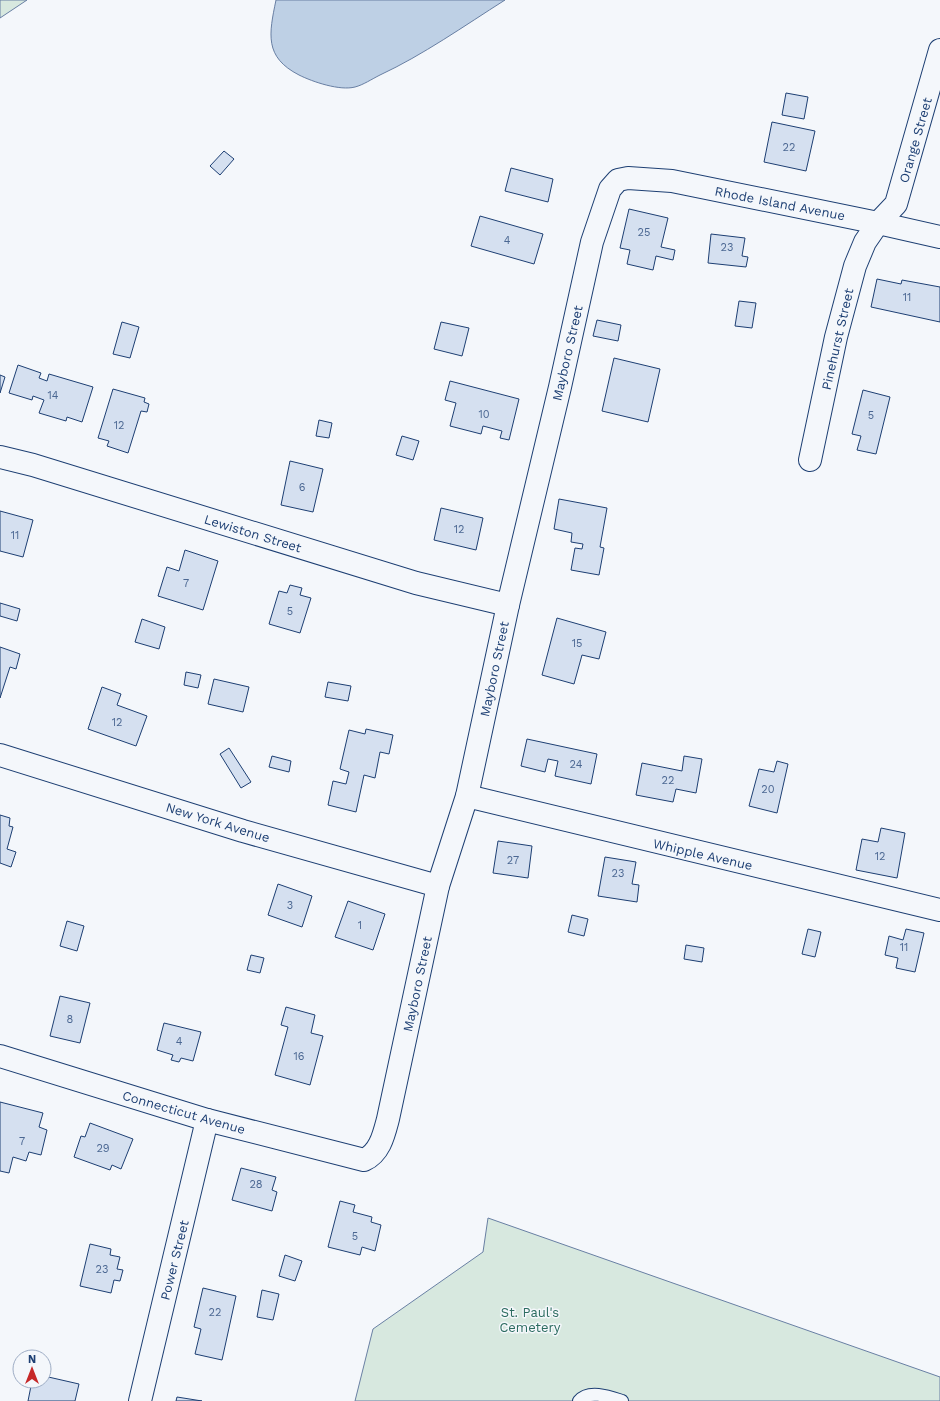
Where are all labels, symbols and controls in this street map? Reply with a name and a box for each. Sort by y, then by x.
street label: Orange Street [896,95,935,185]
house number: 22 [783,141,795,154]
street label: Rhode Island Avenue [713,183,846,223]
house number: 25 [638,226,650,239]
house number: 4 [504,234,511,247]
house number: 23 [721,241,733,254]
street label: Pinehurst Street [818,286,857,391]
house number: 11 [903,291,911,304]
street label: Mayboro Street [549,304,586,402]
house number: 14 [47,389,59,402]
house number: 10 [478,408,490,421]
house number: 5 [868,409,874,422]
house number: 12 [114,419,124,432]
house number: 6 [299,481,306,494]
street label: Lewiston Street [202,512,304,556]
house number: 12 [454,523,464,536]
house number: 11 [11,529,19,542]
house number: 7 [183,577,189,590]
house number: 5 [287,605,293,618]
street label: Mayboro Street [477,620,512,718]
house number: 15 [572,637,582,650]
house number: 12 [112,716,122,729]
house number: 24 [570,758,583,771]
house number: 22 [662,774,674,787]
house number: 20 [761,783,775,796]
street label: New York Avenue [164,800,272,845]
street label: Whipple Avenue [652,836,754,873]
house number: 12 [875,850,885,863]
house number: 27 [507,854,519,867]
house number: 23 [612,867,624,880]
house number: 3 [287,899,293,912]
house number: 1 [358,919,362,932]
street label: Mayboro Street [400,935,435,1033]
house number: 11 [900,941,908,954]
house number: 8 [67,1013,74,1026]
house number: 4 [176,1035,183,1048]
house number: 16 [294,1050,305,1063]
street label: Connecticut Avenue [121,1088,247,1137]
house number: 7 [19,1135,25,1148]
house number: 29 [96,1142,110,1155]
house number: 28 [249,1178,263,1191]
street label: Power Street [157,1218,192,1302]
house number: 5 [352,1230,358,1243]
house number: 23 [96,1263,108,1276]
park label: St. Paul's Cemetery [499,1305,561,1335]
house number: 22 [209,1306,221,1319]
north arrow [12,1349,52,1389]
text: N [28,1353,36,1366]

